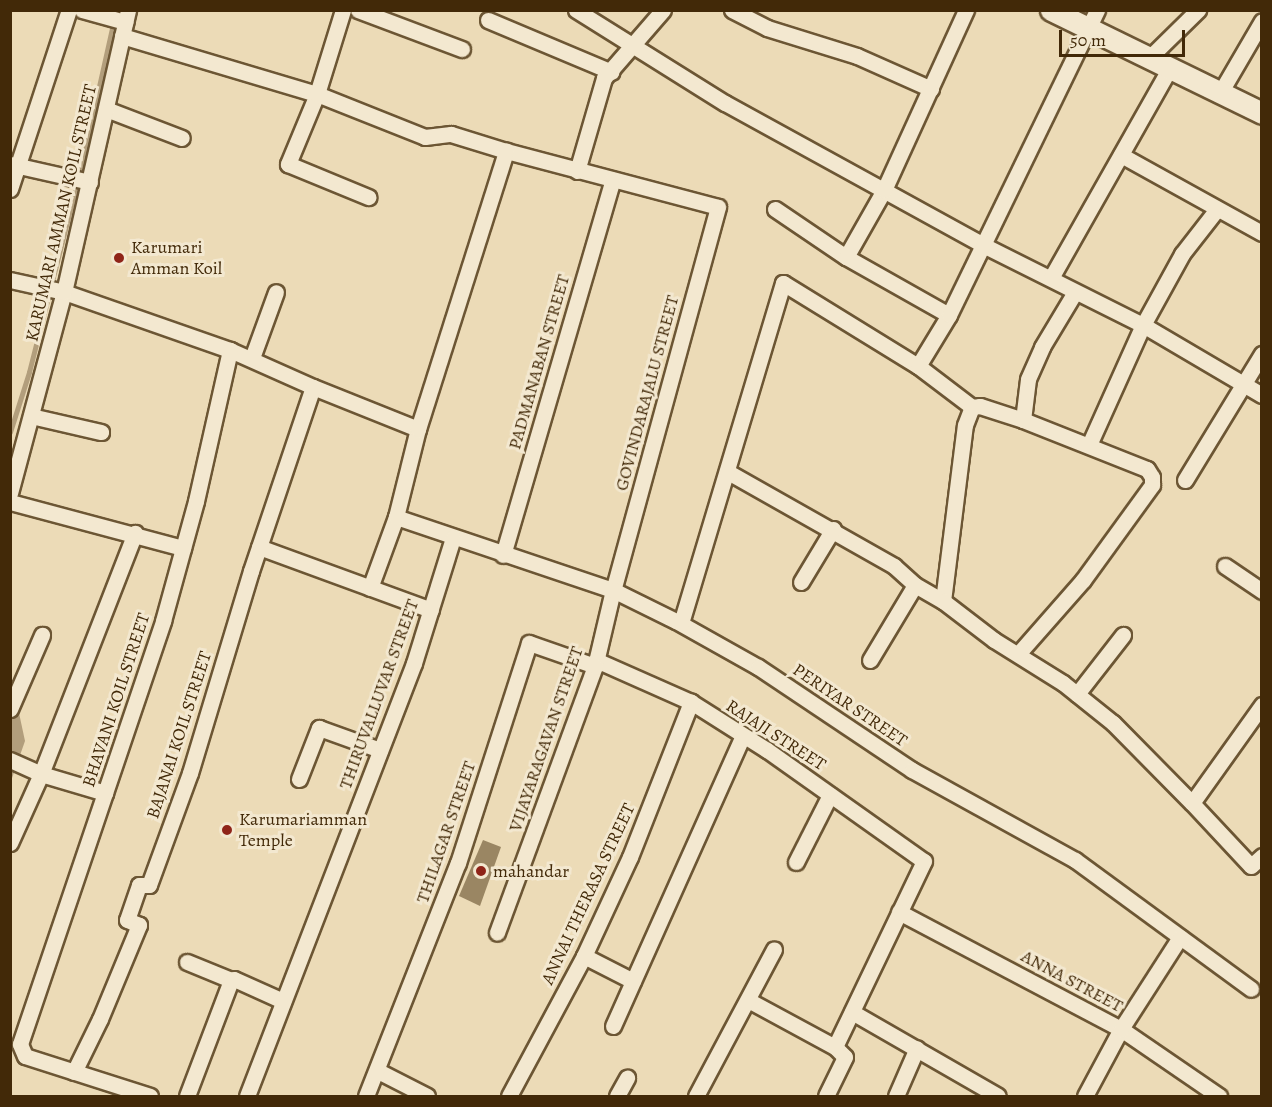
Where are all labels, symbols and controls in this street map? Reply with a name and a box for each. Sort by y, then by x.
scale bar [1062,18,1188,56]
text: 50 m [1070,28,1106,52]
street label: KARUMARI AMMAN KOIL STREET [21,82,101,344]
place label: Karumari Amman Koil [131,237,222,280]
marker: Karumari Amman Koil [112,251,126,265]
street label: PADMANABAN STREET [504,272,574,452]
street label: GOVINDARAJALU STREET [611,293,683,493]
street label: THIRUVALLUVAR STREET [335,596,423,792]
street label: BHAVANI KOIL STREET [78,610,154,790]
street label: VIJAYARAGAVAN STREET [504,644,588,834]
street label: BAJANAI KOIL STREET [142,649,216,821]
street label: PERIYAR STREET [789,659,911,751]
street label: RAJAJI STREET [722,695,830,775]
street label: THILAGAR STREET [412,758,480,906]
street label: ANNAI THERASA STREET [536,800,640,988]
place label: Karumariamman Temple [239,809,367,852]
marker: Karumariamman Temple [220,823,234,837]
place label: mahandar [493,860,569,882]
marker: mahandar [474,864,488,878]
street label: ANNA STREET [1018,945,1126,1017]

